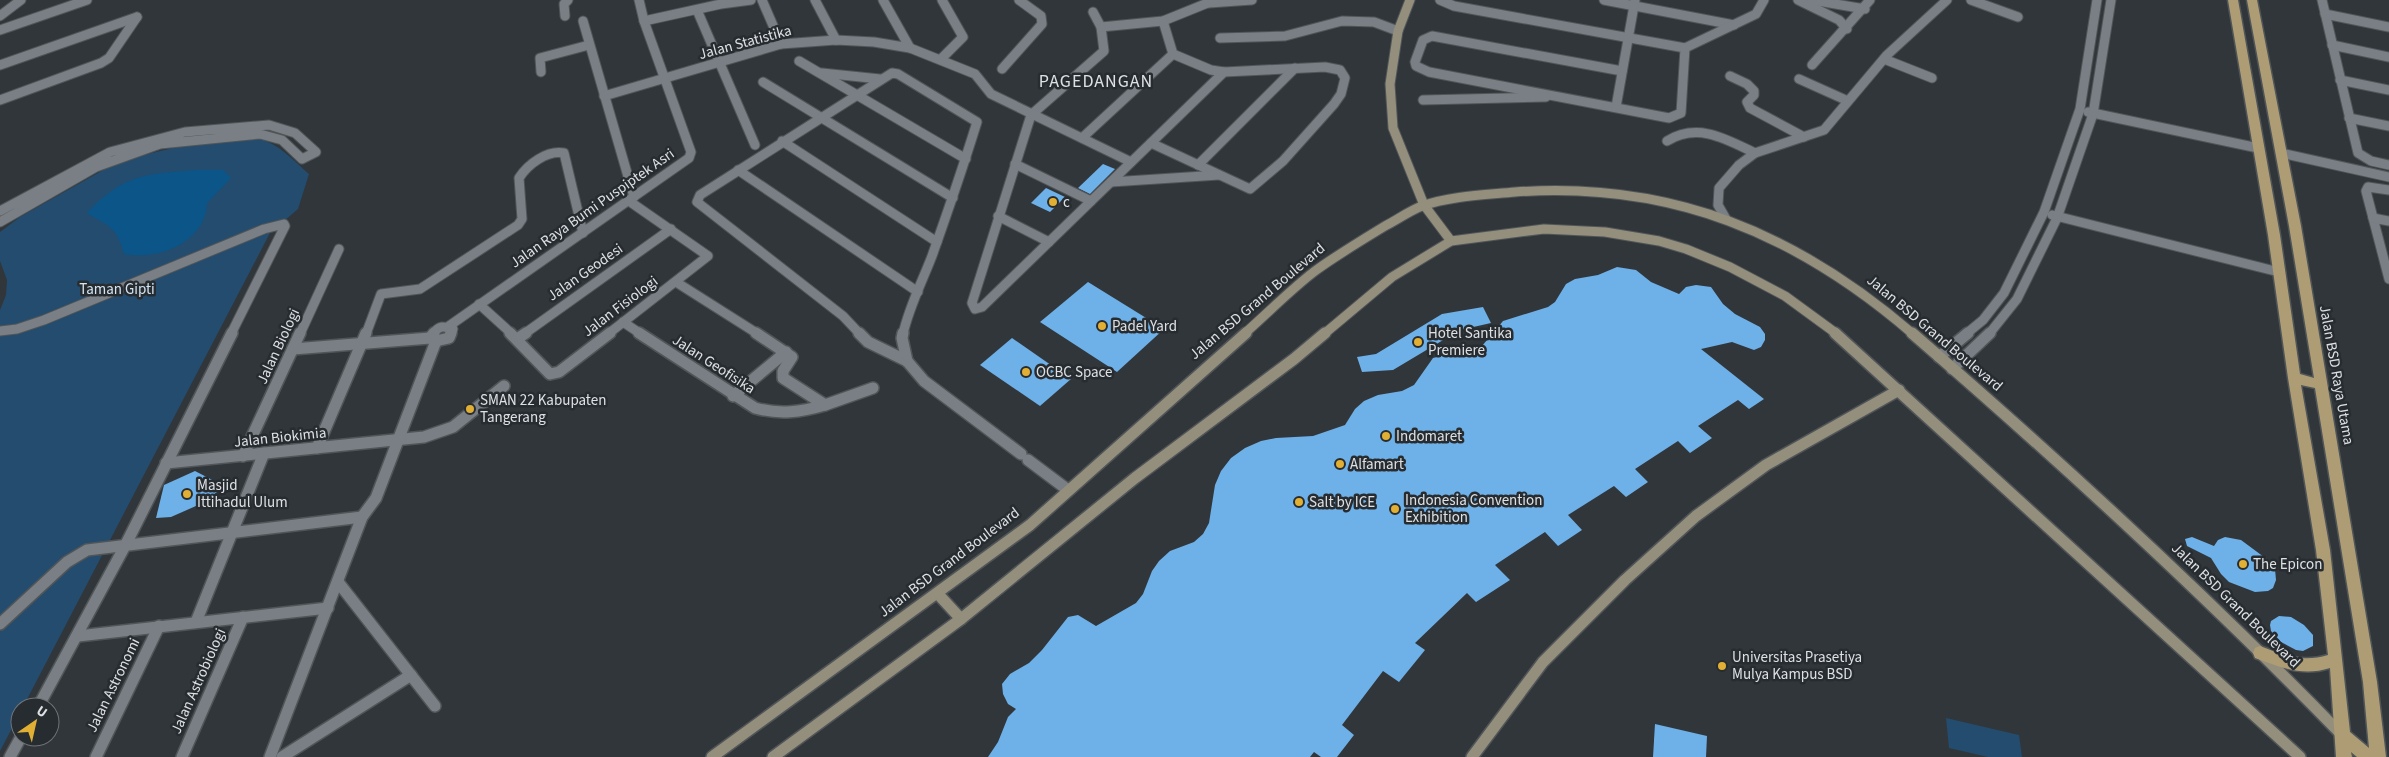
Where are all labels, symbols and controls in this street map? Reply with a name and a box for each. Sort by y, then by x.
street label: Jalan Statistika [696,20,794,65]
district label: PAGEDANGAN [1039,69,1153,94]
street label: Jalan Raya Bumi Puspiptek Asri [506,144,679,273]
place label: c [1063,192,1070,213]
marker: c [1047,196,1059,208]
street label: Jalan BSD Grand Boulevard [1185,238,1330,365]
street label: Jalan Geodesi [543,239,627,306]
street label: Jalan BSD Grand Boulevard [1862,270,2007,397]
street label: Jalan Fisiologi [578,271,662,342]
park label: Taman Gipti [79,279,155,300]
street label: Jalan BSD Raya Utama [2314,304,2359,447]
street label: Jalan Biologi [252,305,305,387]
place label: Padel Yard [1112,316,1177,337]
marker: Padel Yard [1096,320,1108,332]
place label: Hotel Santika Premiere [1428,323,1512,361]
street label: Jalan Geofisika [668,330,759,399]
marker: Hotel Santika Premiere [1412,336,1424,348]
place label: OCBC Space [1036,362,1113,383]
marker: OCBC Space [1020,366,1032,378]
place label: SMAN 22 Kabupaten Tangerang [480,390,606,428]
marker: SMAN 22 Kabupaten Tangerang [464,403,476,415]
street label: Jalan Biokimia [233,422,327,453]
place label: Indomaret [1396,426,1462,447]
marker: Indomaret [1380,430,1392,442]
place label: Alfamart [1350,454,1404,475]
marker: Alfamart [1334,458,1346,470]
place label: Masjid Ittihadul Ulum [197,475,288,513]
marker: Masjid Ittihadul Ulum [181,488,193,500]
place label: Indonesia Convention Exhibition [1405,490,1542,528]
place label: Salt by ICE [1309,492,1375,513]
marker: Salt by ICE [1293,496,1305,508]
street label: Jalan BSD Grand Boulevard [875,502,1024,622]
marker: Indonesia Convention Exhibition [1389,503,1401,515]
street label: Jalan BSD Grand Boulevard [2167,538,2305,672]
place label: The Epicon [2253,554,2322,575]
marker: The Epicon [2237,558,2249,570]
street label: Jalan Astrobiologi [166,625,231,737]
street label: Jalan Astronomi [82,635,145,736]
place label: Universitas Prasetiya Mulya Kampus BSD [1732,647,1862,685]
marker: Universitas Prasetiya Mulya Kampus BSD [1716,660,1728,672]
north arrow [10,697,60,747]
text: U [32,701,51,723]

